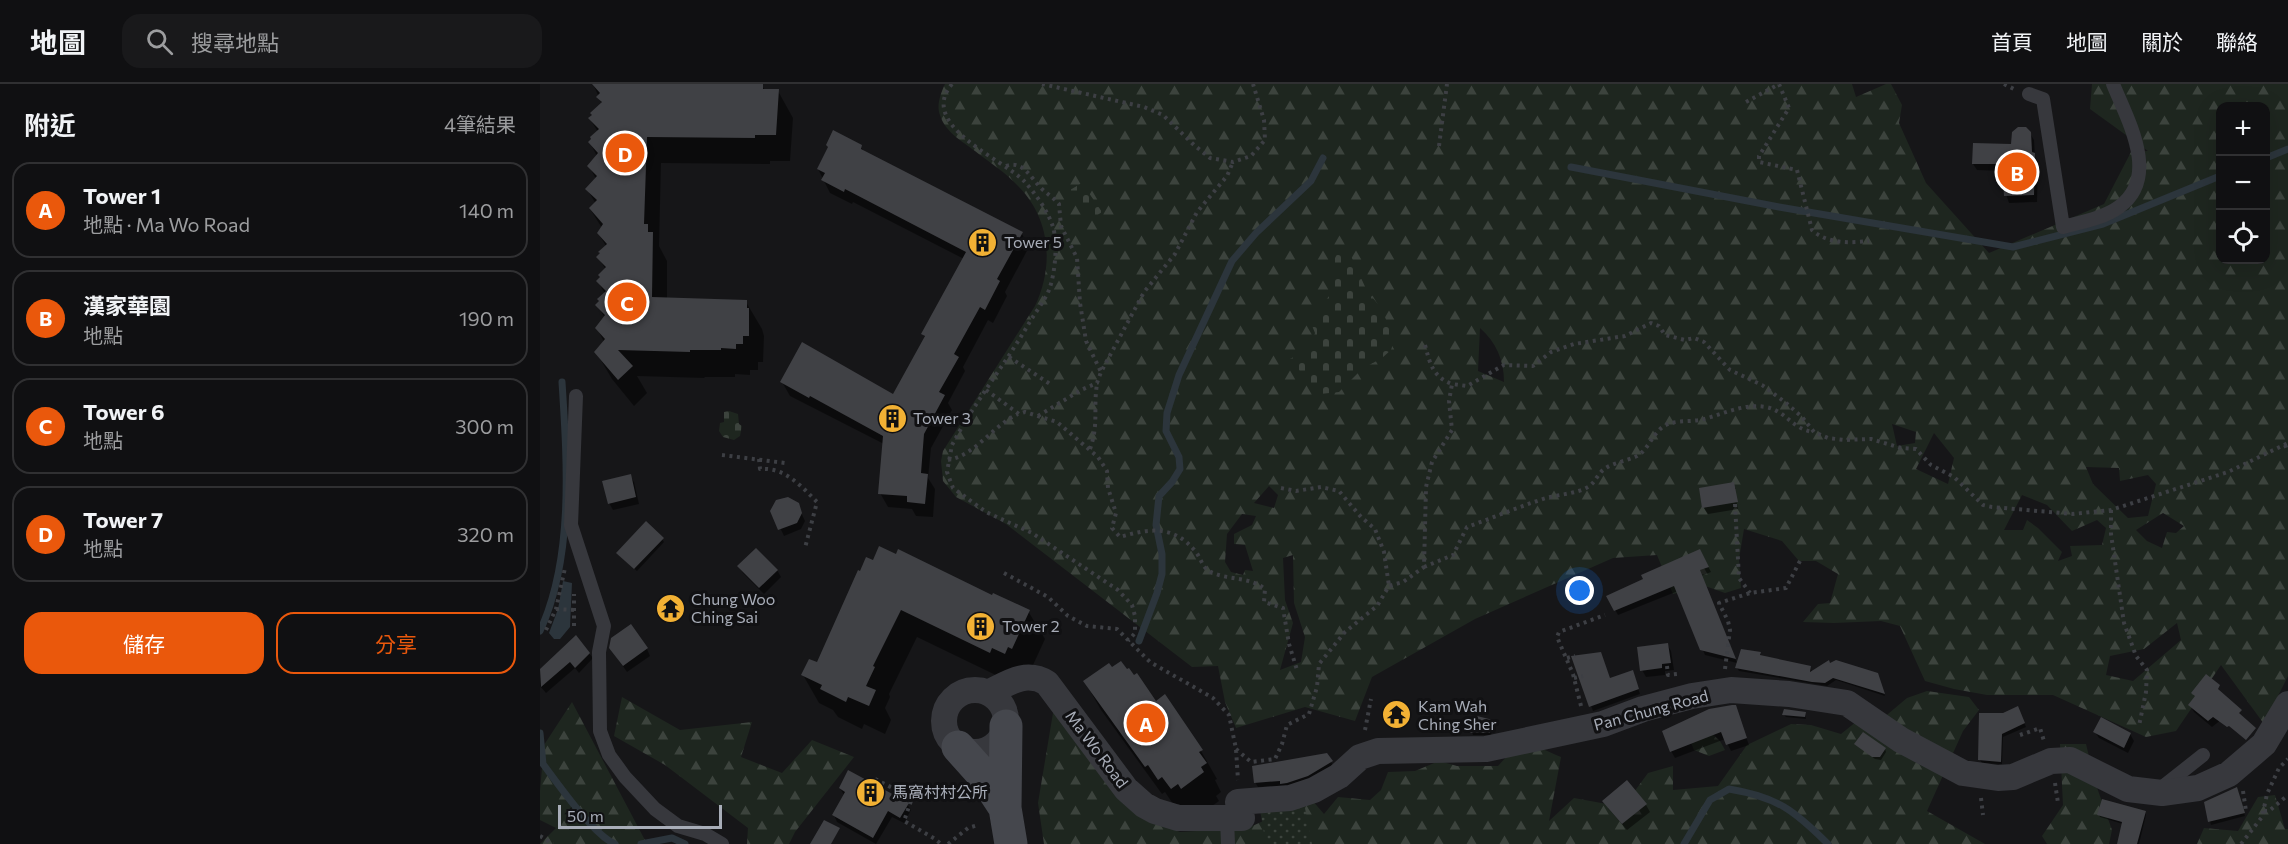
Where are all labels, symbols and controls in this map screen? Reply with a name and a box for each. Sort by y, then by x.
search box [122,14,542,68]
text: 地圖 [30,25,86,59]
icon: search [143,25,176,58]
text: 搜尋地點 [191,29,279,56]
text: 首頁 [1991,29,2033,54]
text: 地圖 [2066,29,2108,54]
text: 關於 [2141,29,2183,54]
text: 聯絡 [2216,29,2258,54]
map controls [2216,102,2270,264]
button: + [2216,102,2270,156]
text: 附近 [24,109,76,140]
text: 4筆結果 [444,112,516,136]
pin: D [606,130,644,176]
pin: B [1998,150,2036,194]
button: − [2216,156,2270,210]
text: Tower 1 [83,182,161,209]
text: A [38,198,53,222]
text: 140 m [459,198,514,222]
button: locate [2216,210,2270,264]
text: 地點 · Ma Wo Road [83,212,250,236]
building icon: Tower 5 [967,226,999,258]
place label: Tower 5 [1004,232,1062,251]
pin: C [608,280,646,324]
text: 漢家華園 [83,292,171,319]
text: B [39,306,52,330]
text: 190 m [459,306,514,330]
text: 地點 [83,323,123,347]
text: Tower 6 [83,398,165,425]
building icon: Tower 3 [876,402,908,434]
place label: Tower 3 [913,408,971,427]
text: C [39,414,52,438]
text: 300 m [455,414,514,438]
text: 地點 [83,428,123,452]
text: Tower 7 [83,506,163,533]
text: D [38,522,53,546]
text: 320 m [457,522,514,546]
text: 地點 [83,536,123,560]
your location [1565,576,1594,605]
place label: Chung Woo Ching Sai [691,589,775,626]
temple icon: Chung Woo Ching Sai [654,592,686,624]
building icon: Tower 2 [965,610,997,642]
button: 儲存 [24,612,264,674]
button: 分享 [276,612,516,674]
place label: Tower 2 [1002,616,1060,635]
street label: Pan Chung Road [1591,685,1710,734]
place label: Kam Wah Ching Sher [1418,696,1497,733]
temple icon: Kam Wah Ching Sher [1381,699,1413,731]
pin: A [1126,700,1166,746]
street label: Ma Wo Road [1062,706,1133,791]
building icon: 馬窩村村公所 [855,776,887,808]
place label: 馬窩村村公所 [892,782,988,801]
scale bar [558,802,722,830]
text: 50 m [567,806,604,825]

